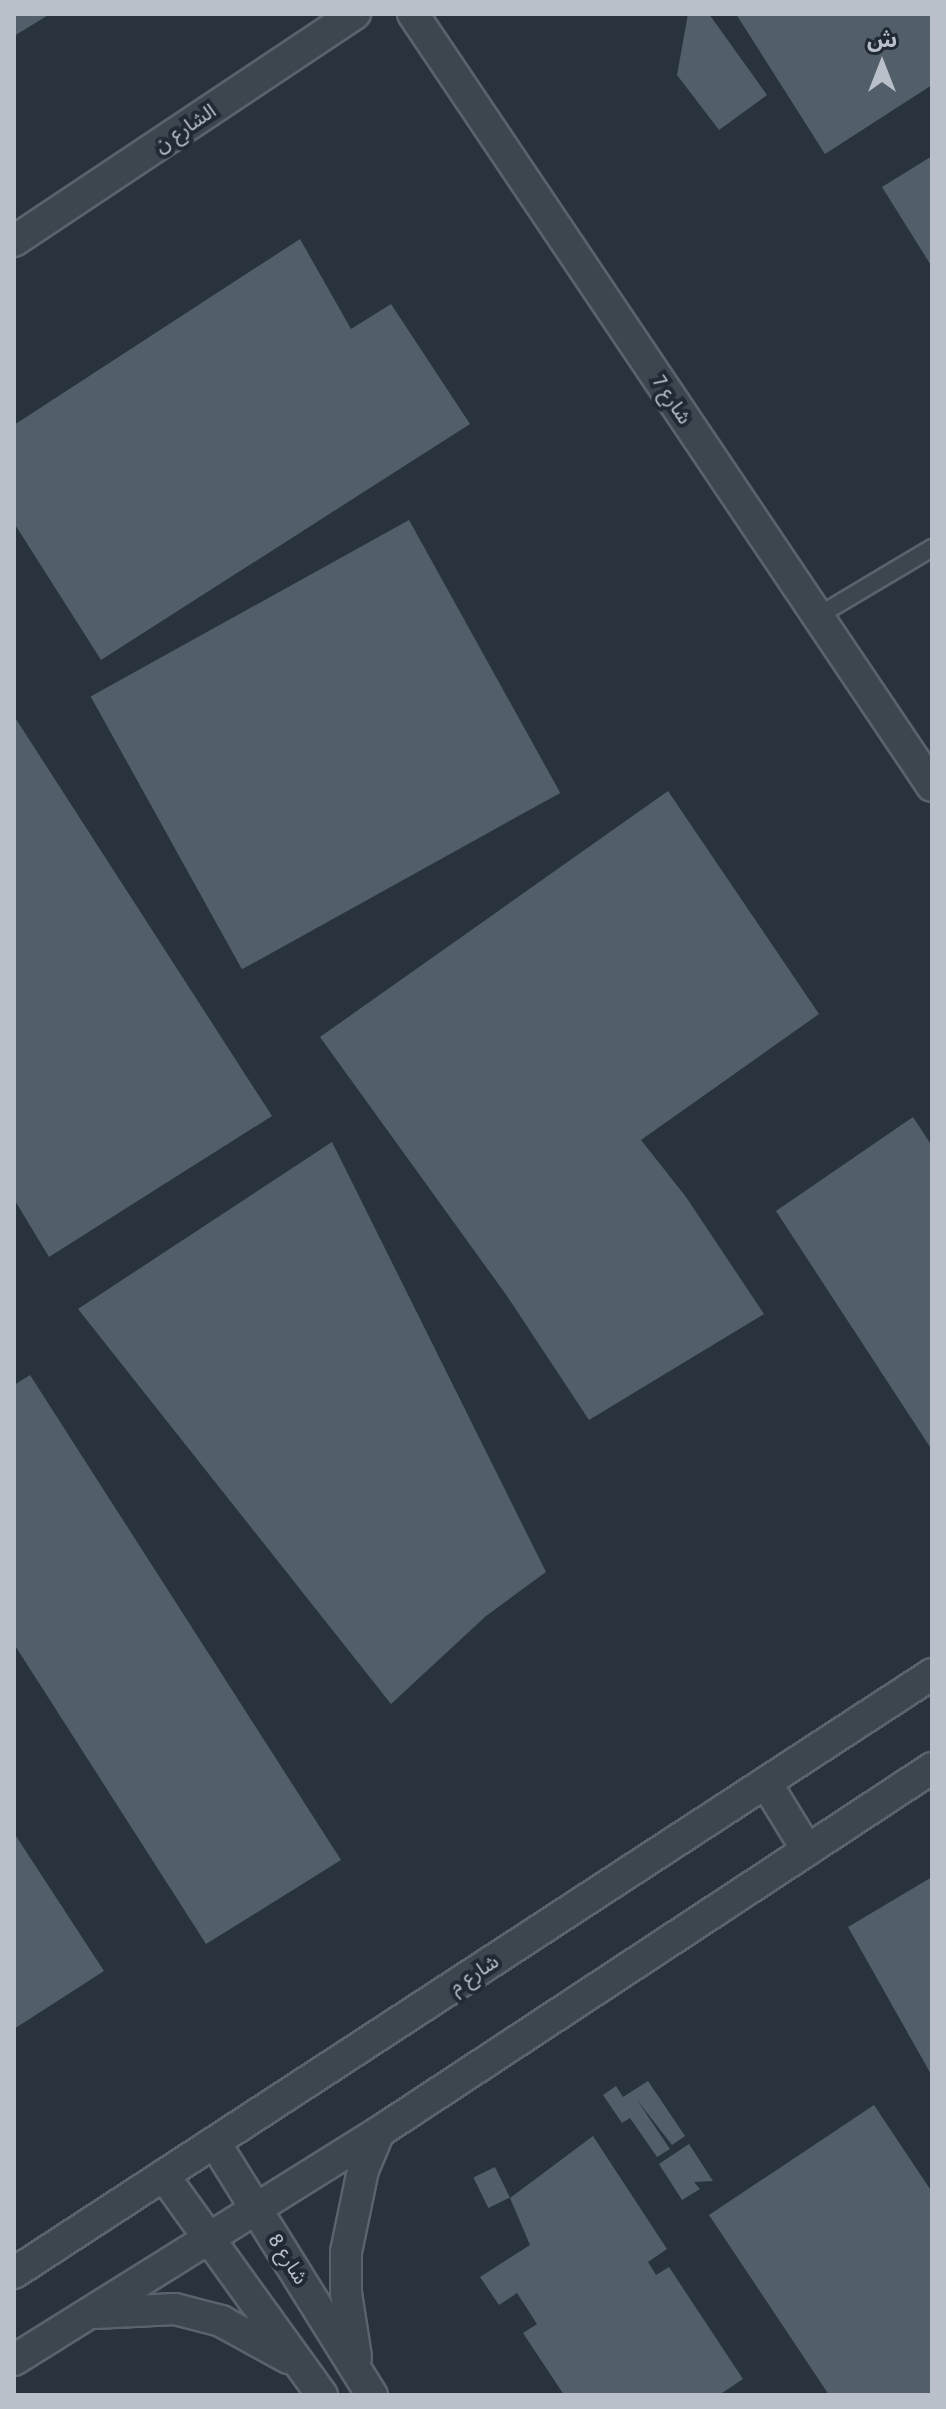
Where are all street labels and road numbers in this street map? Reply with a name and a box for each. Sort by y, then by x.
street label: الشارع ن [150,99,220,157]
street label: شارع 7 [647,371,697,429]
street label: شارع م [445,1949,503,1999]
street label: شارع 8 [263,2229,313,2289]

